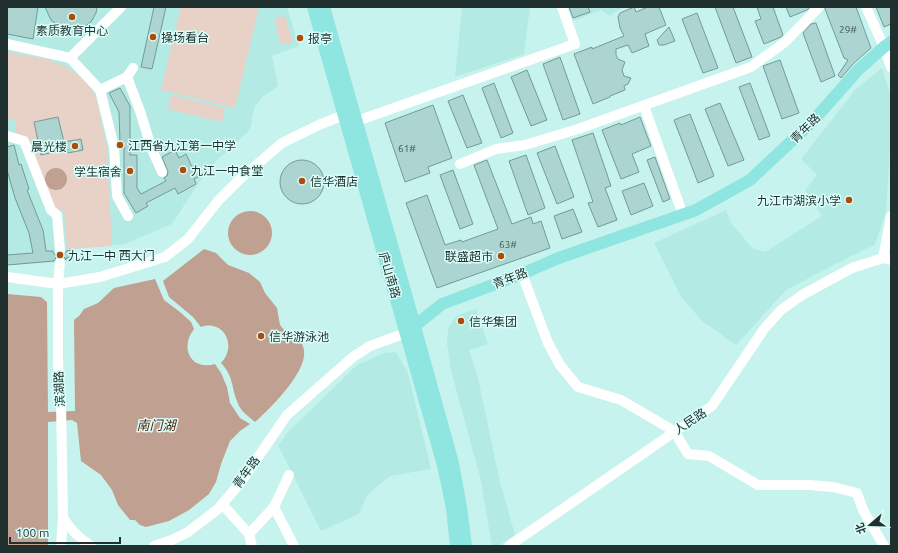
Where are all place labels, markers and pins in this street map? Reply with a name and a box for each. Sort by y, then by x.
marker: 素质教育中心 [67,12,77,22]
place label: 素质教育中心 [36,24,108,37]
place label: 操场看台 [161,31,209,44]
marker: 操场看台 [148,32,158,42]
place label: 报亭 [308,32,332,45]
marker: 报亭 [295,33,305,43]
place label: 江西省九江第一中学 [128,139,236,152]
place label: 晨光楼 [31,140,67,153]
marker: 江西省九江第一中学 [115,140,125,150]
marker: 晨光楼 [70,141,80,151]
place label: 九江一中食堂 [191,164,263,177]
place label: 学生宿舍 [74,165,122,178]
marker: 九江一中食堂 [178,165,188,175]
marker: 学生宿舍 [125,166,135,176]
place label: 信华酒店 [310,175,358,188]
marker: 信华酒店 [297,176,307,186]
place label: 九江市湖滨小学 [757,194,841,207]
marker: 九江市湖滨小学 [844,195,854,205]
place label: 九江一中 西大门 [68,249,155,262]
marker: 九江一中 西大门 [55,250,65,260]
place label: 联盛超市 [445,250,493,263]
marker: 联盛超市 [496,251,506,261]
place label: 信华集团 [469,315,517,328]
marker: 信华集团 [456,316,466,326]
place label: 信华游泳池 [269,330,329,343]
marker: 信华游泳池 [256,331,266,341]

